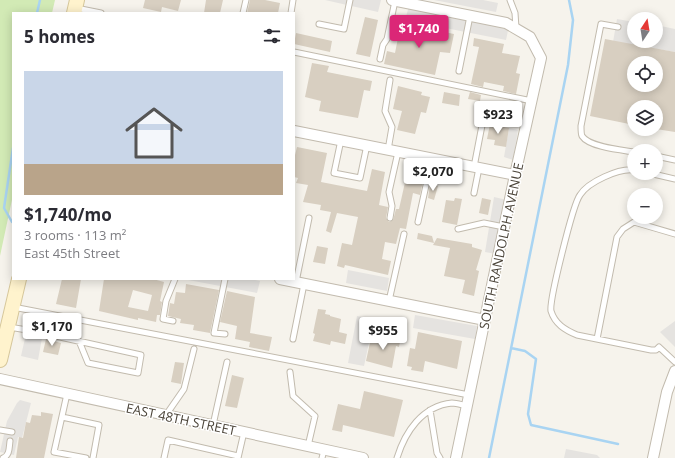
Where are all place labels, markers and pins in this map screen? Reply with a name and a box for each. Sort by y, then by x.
pin: $1,740 [386,15,452,49]
pin: $923 [474,101,522,135]
pin: $2,070 [400,158,466,192]
pin: $1,170 [19,313,85,347]
pin: $955 [359,317,407,351]

